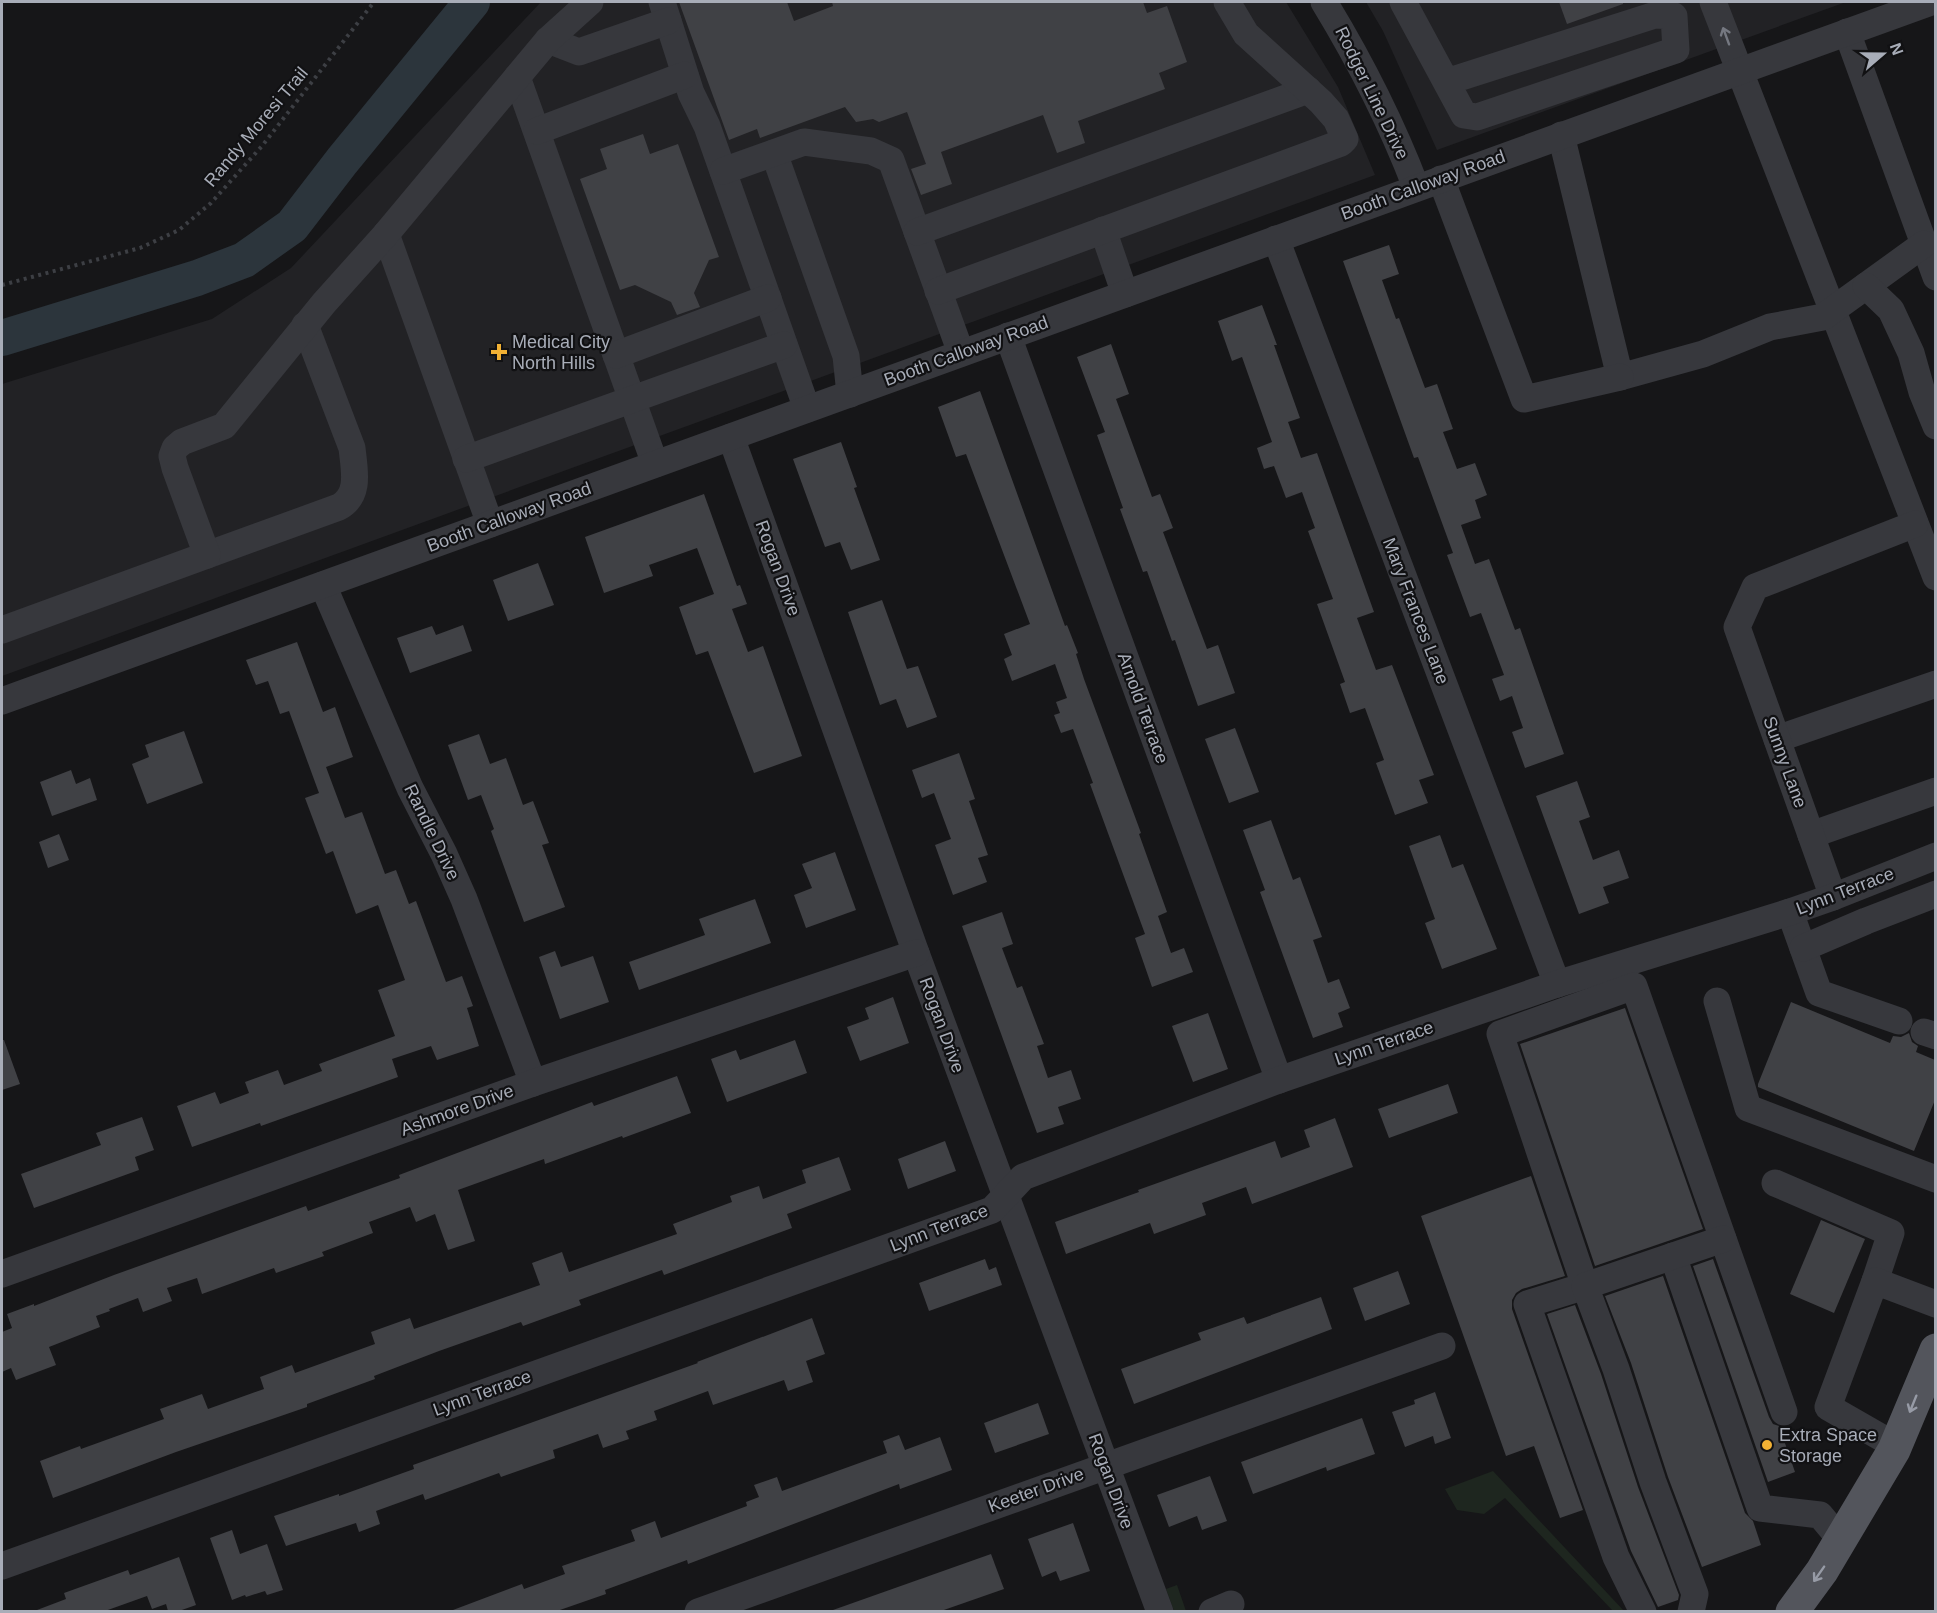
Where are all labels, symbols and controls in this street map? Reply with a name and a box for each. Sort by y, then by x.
street label: Rodger Line Drive [1331,23,1413,163]
north arrow [1853,24,1913,84]
one-way arrow [1720,27,1731,46]
text: N [1887,41,1907,57]
street label: Randy Moresi Trail [200,63,312,191]
street label: Booth Calloway Road [1338,146,1508,224]
street label: Booth Calloway Road [881,312,1051,390]
place label: Medical City North Hills [512,332,610,373]
marker: Medical City North Hills [490,343,508,361]
street label: Booth Calloway Road [424,478,594,556]
street label: Rogan Drive [751,518,805,618]
street label: Mary Frances Lane [1379,535,1453,687]
street label: Arnold Terrace [1114,650,1172,766]
street label: Sunny Lane [1759,713,1811,811]
street label: Randle Drive [400,781,464,883]
street label: Lynn Terrace [1793,863,1897,919]
street label: Rogan Drive [915,975,969,1075]
street label: Lynn Terrace [1332,1017,1436,1069]
street label: Ashmore Drive [398,1080,516,1140]
street label: Lynn Terrace [887,1200,991,1256]
street label: Lynn Terrace [430,1366,534,1420]
one-way arrow [1907,1394,1918,1413]
place label: Extra Space Storage [1779,1425,1877,1466]
street label: Rogan Drive [1084,1431,1138,1531]
marker: Extra Space Storage [1760,1438,1774,1452]
street label: Keeter Drive [986,1463,1086,1517]
one-way arrow [1813,1566,1825,1582]

